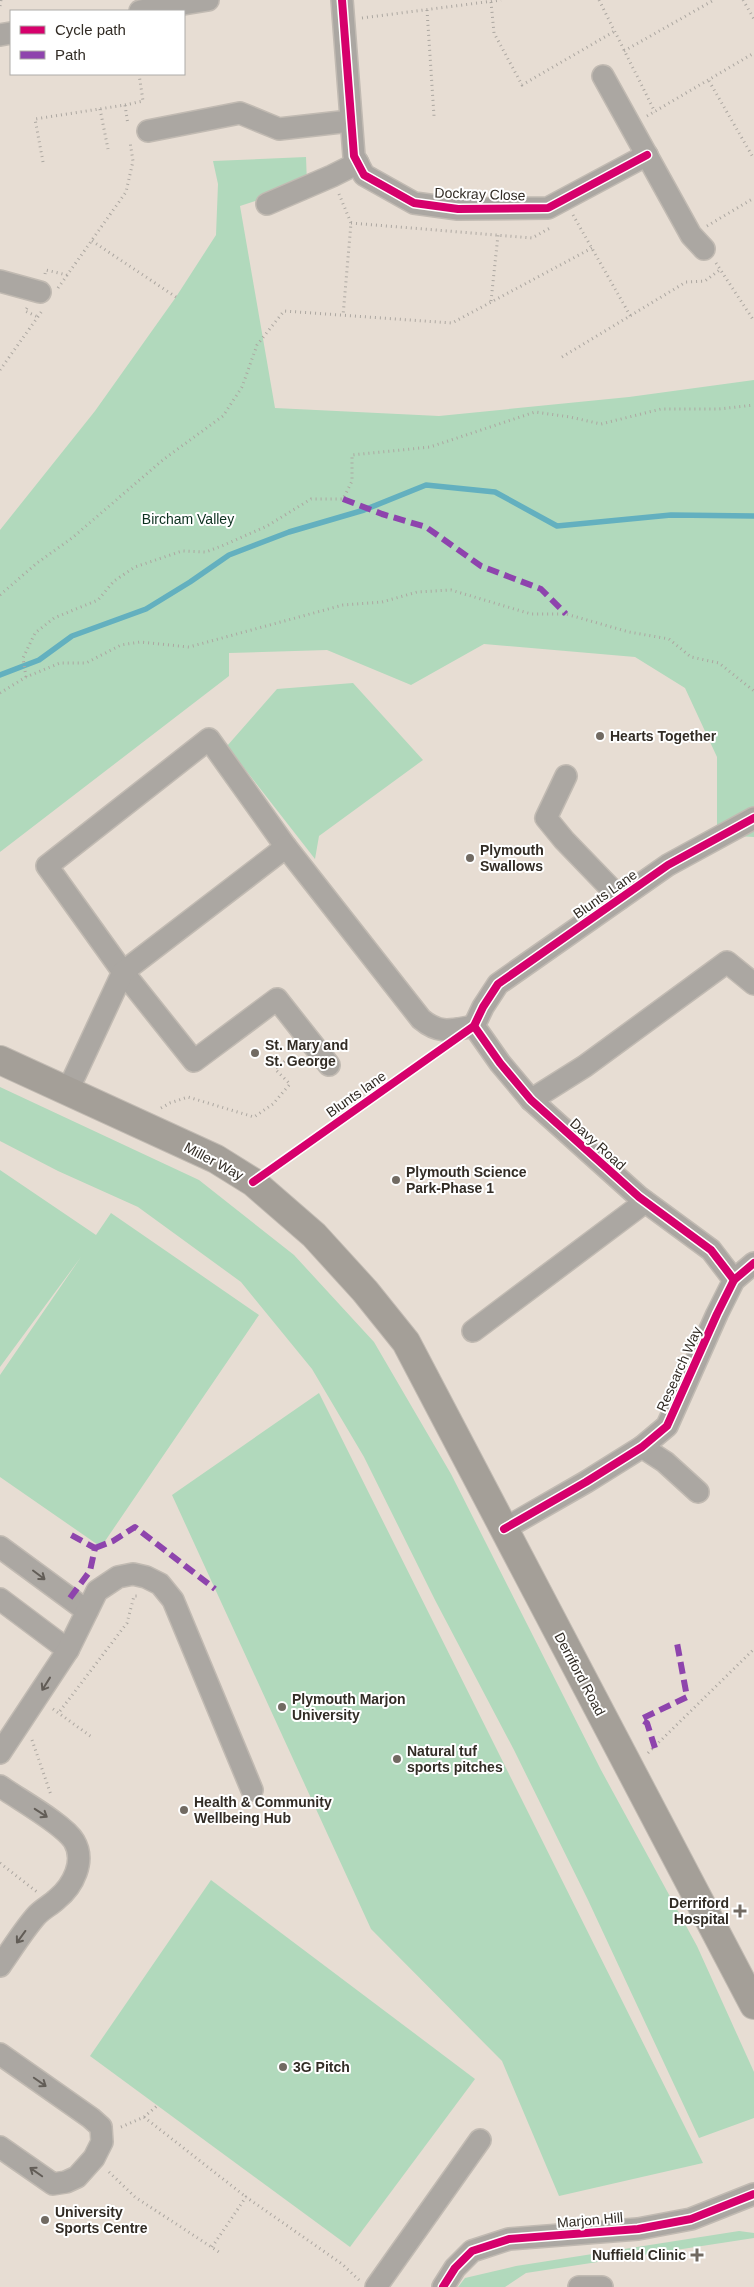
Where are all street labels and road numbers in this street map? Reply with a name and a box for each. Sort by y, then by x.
street label: Dockray Close [434,184,526,204]
street label: Blunts Lane [570,866,640,922]
street label: Blunts lane [323,1067,389,1120]
street label: Davy Road [567,1115,629,1173]
street label: Miller Way [182,1139,246,1183]
street label: Research Way [653,1324,705,1414]
street label: Derriford Road [551,1630,609,1718]
street label: Marjon Hill [556,2209,624,2231]

